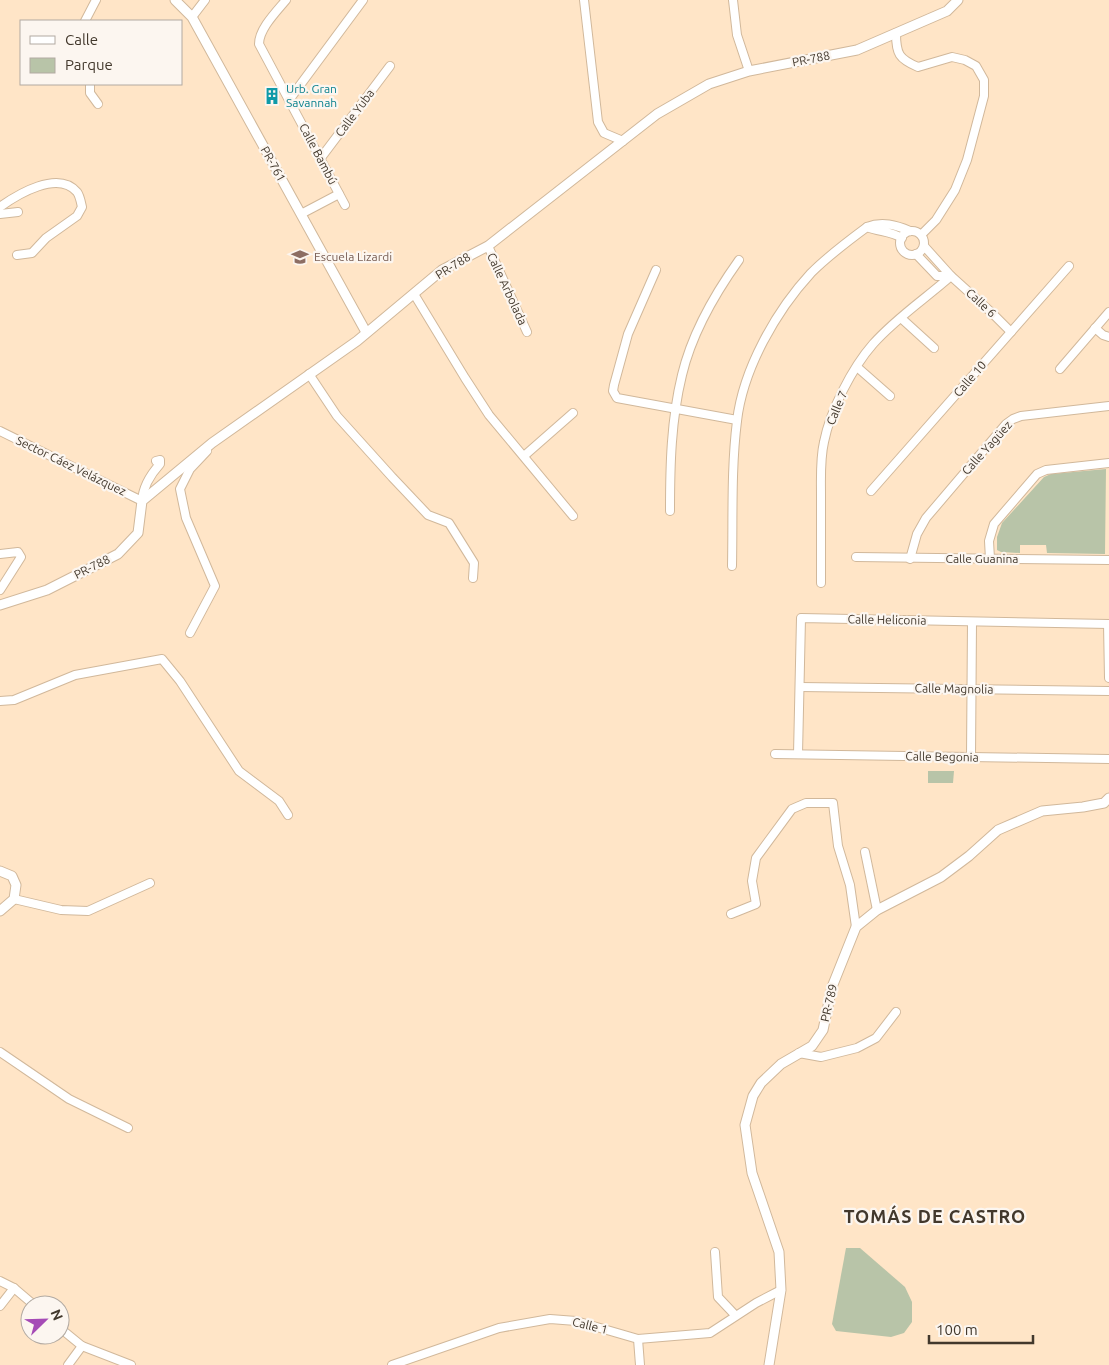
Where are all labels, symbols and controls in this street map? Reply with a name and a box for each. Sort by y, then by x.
legend [20,20,182,85]
text: Calle [65,31,98,48]
street label: PR-788 [791,48,831,69]
text: Parque [65,56,113,73]
place label: Urb. Gran Savannah [286,82,337,109]
building icon: Urb. Gran Savannah [262,86,282,106]
street label: Calle Yuba [333,86,377,139]
street label: Calle Bambú [297,121,340,186]
street label: PR-761 [258,144,288,184]
school or university icon: Escuela Lizardi [290,247,310,267]
place label: Escuela Lizardi [314,250,392,263]
street label: PR-788 [433,250,473,281]
street label: Calle Arbolada [485,251,530,327]
street label: Calle 6 [964,286,999,320]
street label: Calle 10 [951,358,989,399]
street label: Calle 7 [824,389,850,427]
street label: Calle Yagüez [959,418,1014,477]
street label: Sector Cáez Velázquez [14,433,129,498]
street label: PR-788 [72,552,112,581]
street label: Calle Guanina [946,552,1018,565]
street label: Calle Heliconia [848,612,926,627]
street label: Calle Magnolia [915,681,994,696]
street label: Calle Begonia [905,749,979,764]
street label: PR-789 [818,983,839,1023]
district label: TOMÁS DE CASTRO [844,1205,1026,1226]
north arrow [20,1295,70,1345]
text: N [48,1307,66,1323]
scale bar [929,1312,1033,1344]
street label: Calle 1 [571,1315,609,1336]
text: 100 m [936,1321,978,1338]

